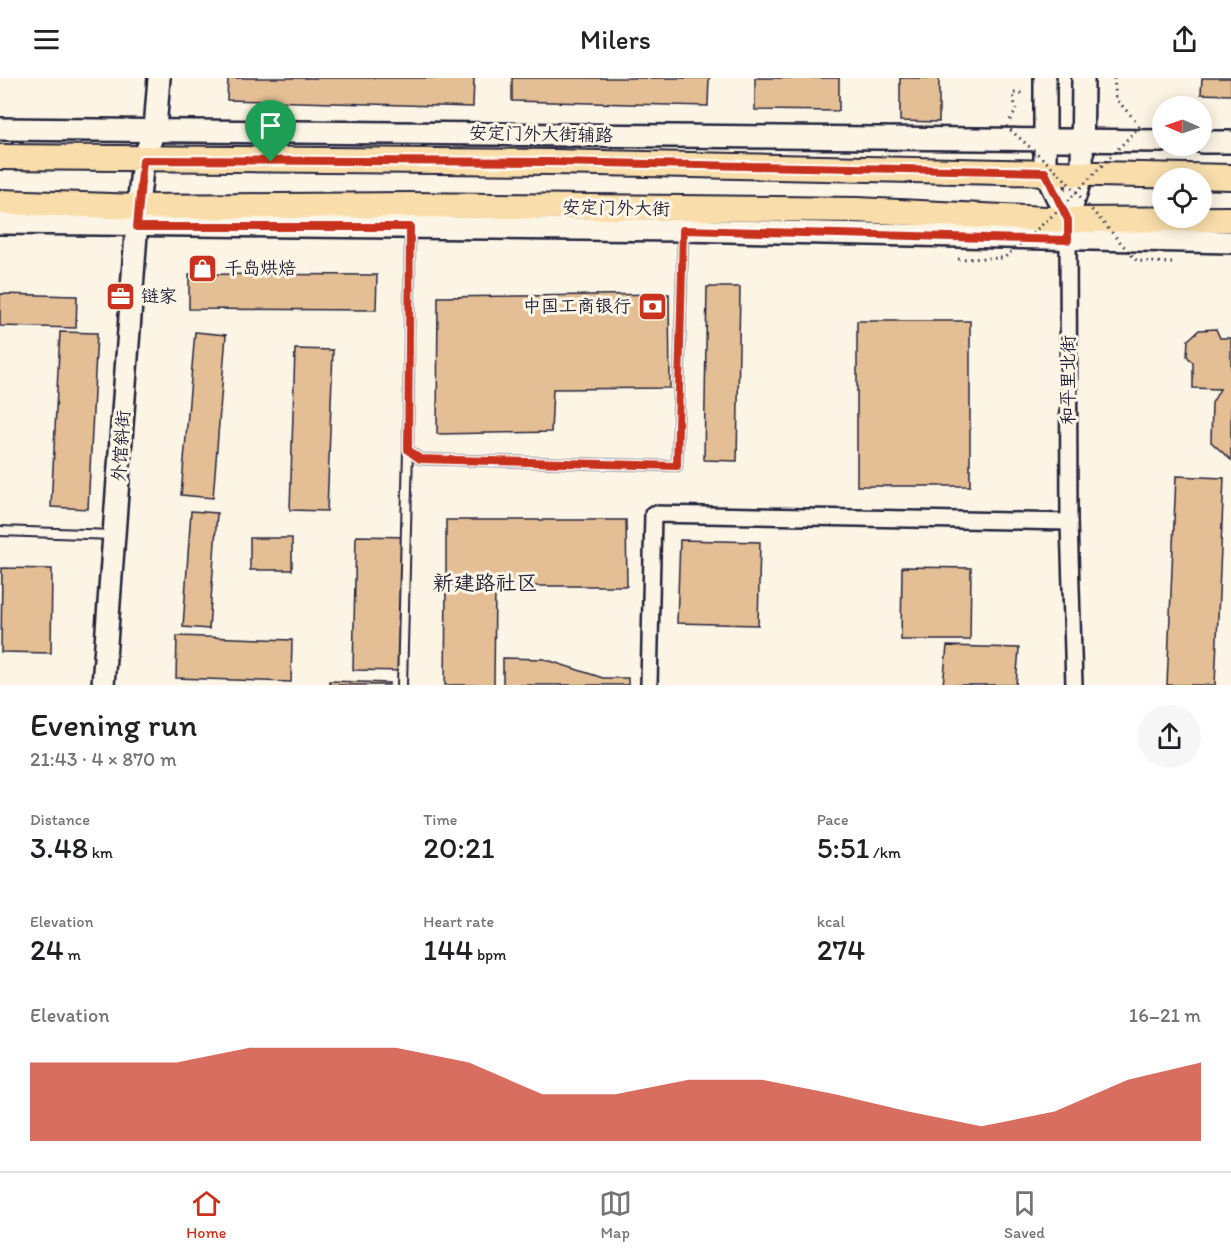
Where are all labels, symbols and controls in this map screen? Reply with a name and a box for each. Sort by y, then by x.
icon: menu [30,23,63,56]
text: Milers [580,23,651,56]
icon: share [1168,23,1201,56]
north arrow [1152,96,1212,156]
map controls [1152,96,1212,228]
pin [245,100,296,162]
icon: arrive [254,109,287,142]
street label: 安定门外大街辅路 [469,122,613,146]
button: locate [1152,168,1212,228]
street label: 安定门外大街 [562,196,670,220]
shop icon: 千岛烘焙 [187,252,219,284]
place label: 千岛烘焙 [224,257,296,279]
office icon: 链家 [104,280,136,312]
place label: 链家 [141,285,177,307]
bank icon: 中国工商银行 [636,290,668,322]
place label: 中国工商银行 [523,295,631,317]
street label: 和平里北街 [1057,335,1079,425]
street label: 外馆斜街 [108,409,134,483]
district label: 新建路社区 [433,570,538,595]
text: Evening run [30,705,197,744]
button: share [1138,705,1201,768]
text: 21:43 · 4 × 870 m [30,747,177,771]
text: Distance [30,810,90,829]
text: Time [423,810,457,829]
text: Pace [817,810,849,829]
text: 3.48 [30,829,88,866]
text: 20:21 [423,829,495,866]
text: 5:51 [817,829,869,866]
text: km [88,843,113,862]
text: /km [869,843,901,862]
text: Elevation [30,912,94,931]
text: Heart rate [423,912,494,931]
text: kcal [817,912,845,931]
text: 24 [30,931,64,968]
text: 144 [423,931,473,968]
text: 274 [817,931,865,968]
text: m [64,945,81,964]
text: bpm [473,945,507,964]
text: Elevation [30,1003,109,1027]
text: 16–21 m [1129,1003,1201,1027]
tab: Home [186,1187,226,1242]
tab: Map [599,1187,632,1242]
tab: Saved [1004,1187,1045,1242]

